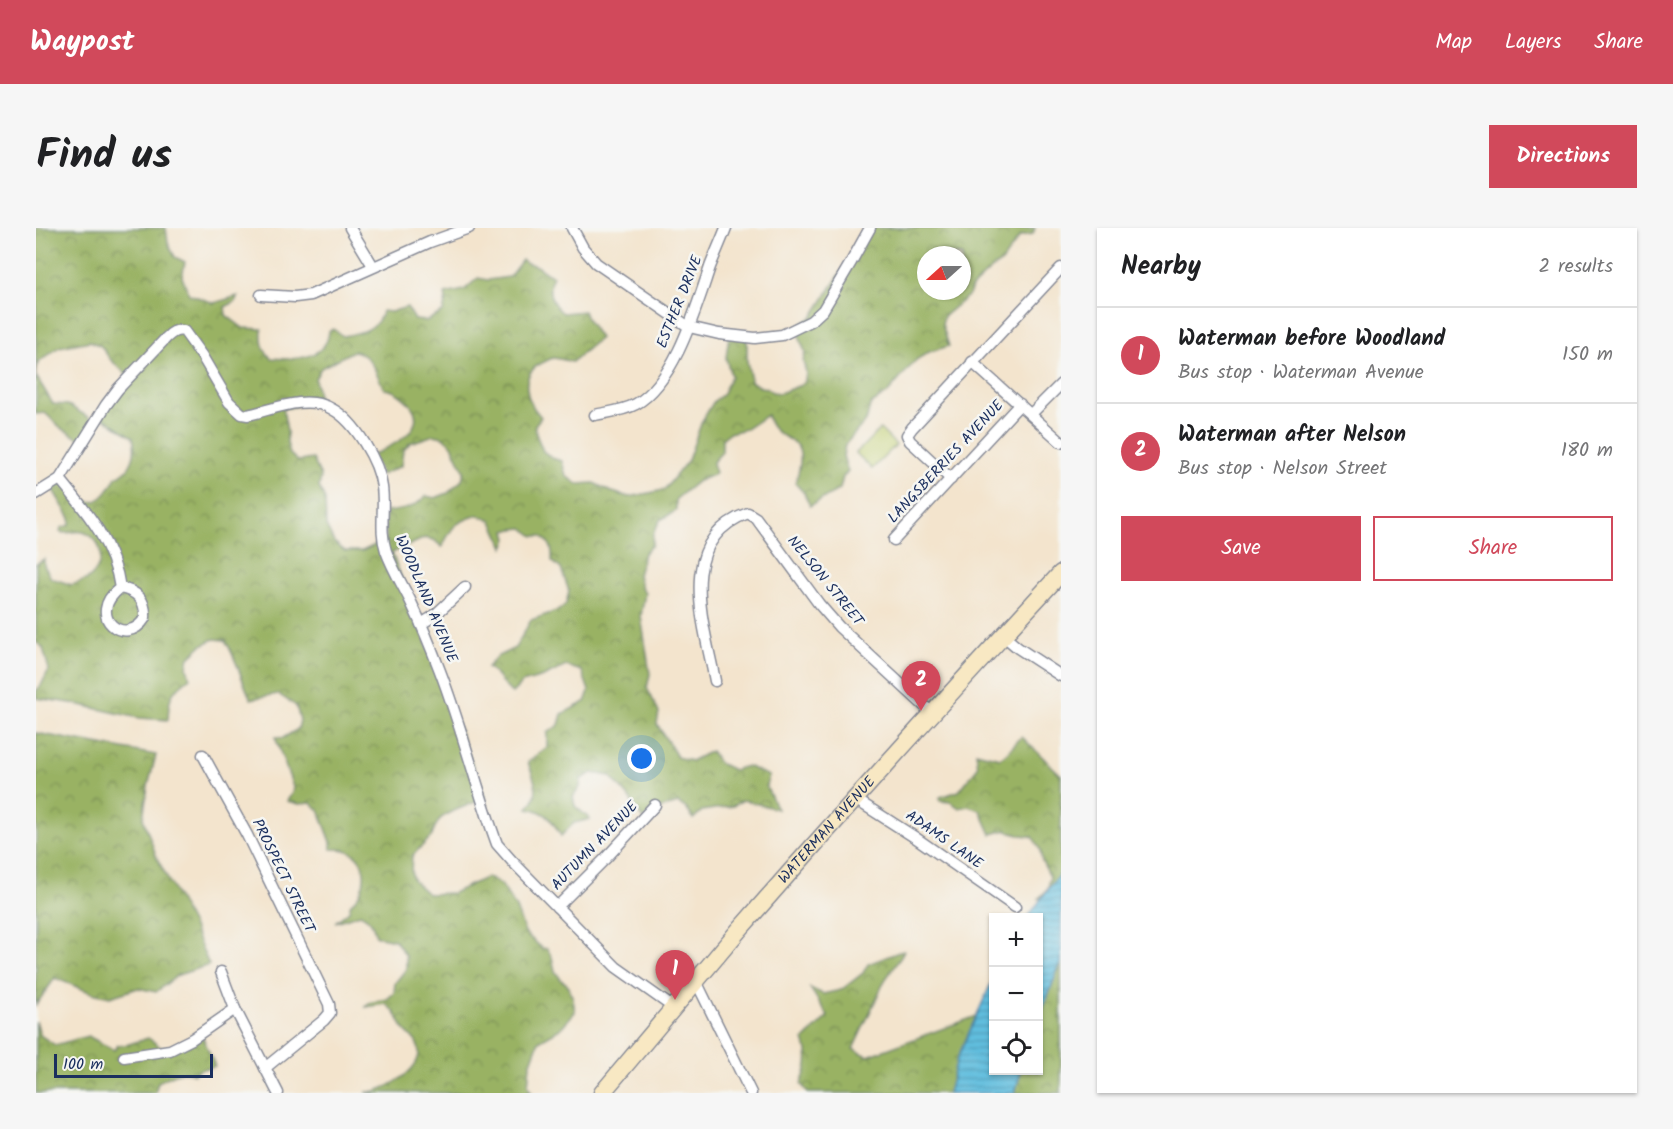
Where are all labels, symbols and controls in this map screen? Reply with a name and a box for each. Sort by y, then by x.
text: Waypost [30,20,134,65]
text: Map [1435,26,1472,59]
text: Layers [1505,26,1561,59]
text: Share [1594,26,1643,59]
text: Find us [36,123,172,190]
button: Directions [1489,125,1637,188]
north arrow [917,246,971,300]
text: Nearby [1121,246,1201,288]
street label: ESTHER DRIVE [650,251,710,352]
text: 2 results [1538,251,1613,283]
text: Waterman before Woodland [1178,322,1445,357]
text: 1 [1137,339,1144,371]
text: 150 m [1562,339,1613,371]
text: Bus stop · Waterman Avenue [1178,357,1424,389]
street label: LANGSBERRIES AVENUE [882,394,1011,529]
text: Waterman after Nelson [1178,418,1406,453]
text: 2 [1135,435,1146,467]
text: 180 m [1561,435,1613,467]
text: Bus stop · Nelson Street [1178,453,1387,485]
button: Save [1121,516,1361,581]
button: Share [1373,516,1613,581]
street label: NELSON STREET [781,530,870,633]
street label: WOODLAND AVENUE [388,531,464,668]
pin: 2 [902,662,940,711]
your location [627,744,656,773]
street label: WATERMAN AVENUE [773,770,883,890]
street label: AUTUMN AVENUE [546,795,645,896]
street label: ADAMS LANE [900,804,989,876]
street label: PROSPECT STREET [245,815,322,939]
map controls [989,913,1043,1075]
button: + [989,913,1043,967]
pin: 1 [656,950,694,1000]
button: − [989,967,1043,1021]
button: locate [989,1021,1043,1075]
scale bar [54,1051,213,1078]
text: 100 m [63,1052,103,1077]

